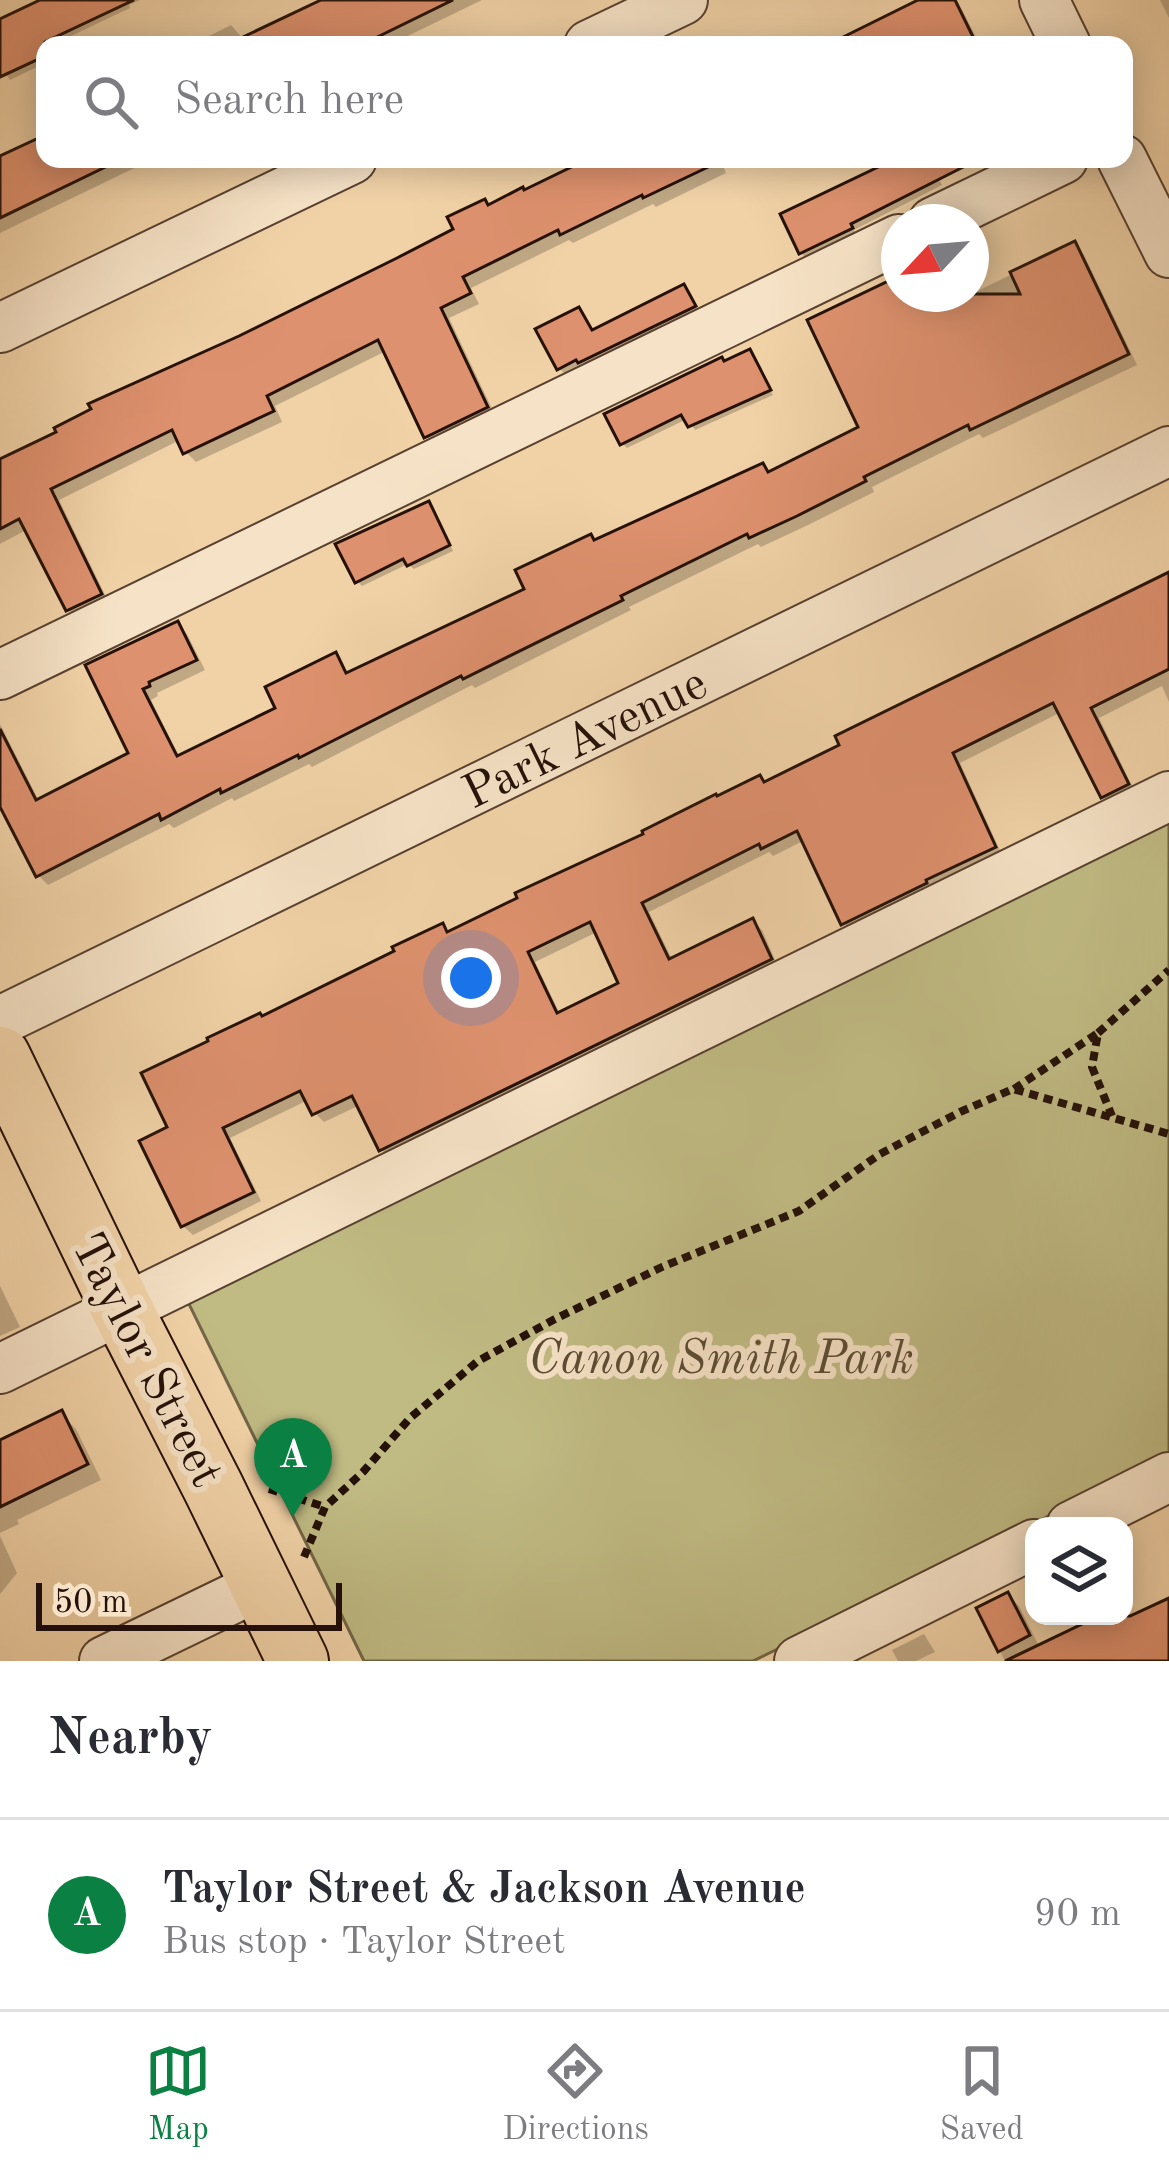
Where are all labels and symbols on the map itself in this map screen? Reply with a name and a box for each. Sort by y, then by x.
north arrow [881,204,989,312]
street label: Park Avenue [456,660,715,819]
your location [441,948,501,1008]
street label: Taylor Street [61,1226,230,1495]
park label: Canon Smith Park [528,1336,914,1384]
pin: A [254,1418,332,1517]
scale bar [36,1577,342,1630]

